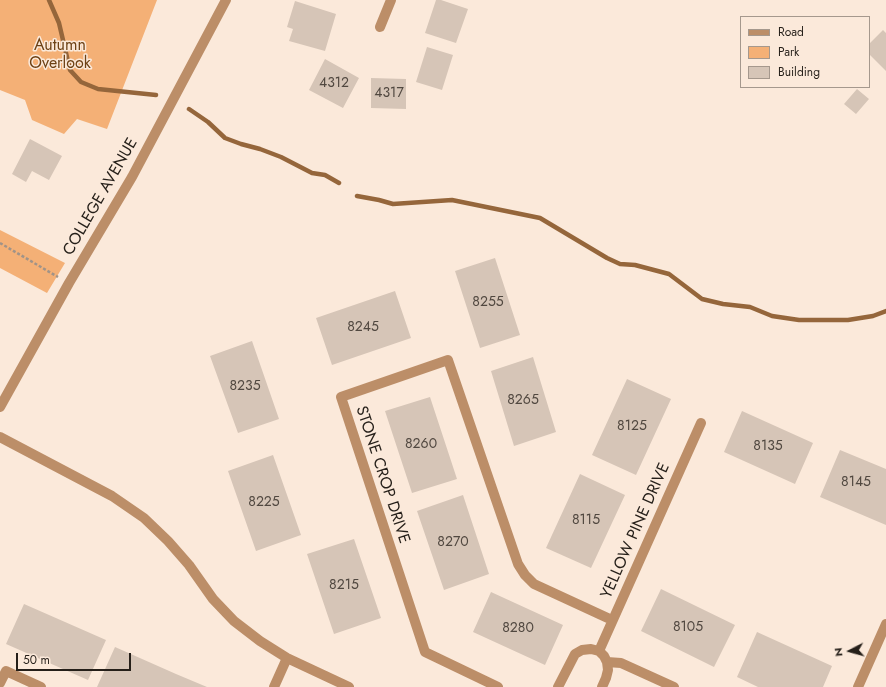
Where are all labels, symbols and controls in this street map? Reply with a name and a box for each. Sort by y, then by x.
legend [740,16,870,88]
text: Road [778,23,804,41]
park label: Autumn Overlook [29,36,91,74]
text: Park [778,43,799,61]
text: Building [778,63,820,81]
house number: 4312 [319,76,349,92]
house number: 4317 [374,86,404,102]
street label: COLLEGE AVENUE [60,135,142,259]
house number: 8255 [472,295,504,311]
house number: 8245 [347,320,379,336]
house number: 8235 [229,379,261,395]
house number: 8265 [507,393,539,409]
street label: STONE CROP DRIVE [351,404,413,546]
house number: 8125 [617,419,647,435]
house number: 8260 [405,437,437,453]
house number: 8135 [753,439,783,455]
street label: YELLOW PINE DRIVE [597,460,675,602]
house number: 8145 [841,475,871,491]
house number: 8225 [248,495,280,511]
house number: 8115 [572,513,600,529]
house number: 8270 [437,535,469,551]
house number: 8215 [329,578,359,594]
house number: 8105 [673,620,703,636]
house number: 8280 [502,621,534,637]
north arrow [830,631,870,671]
scale bar [18,645,133,671]
text: N [830,647,846,657]
text: 50 m [23,651,50,669]

